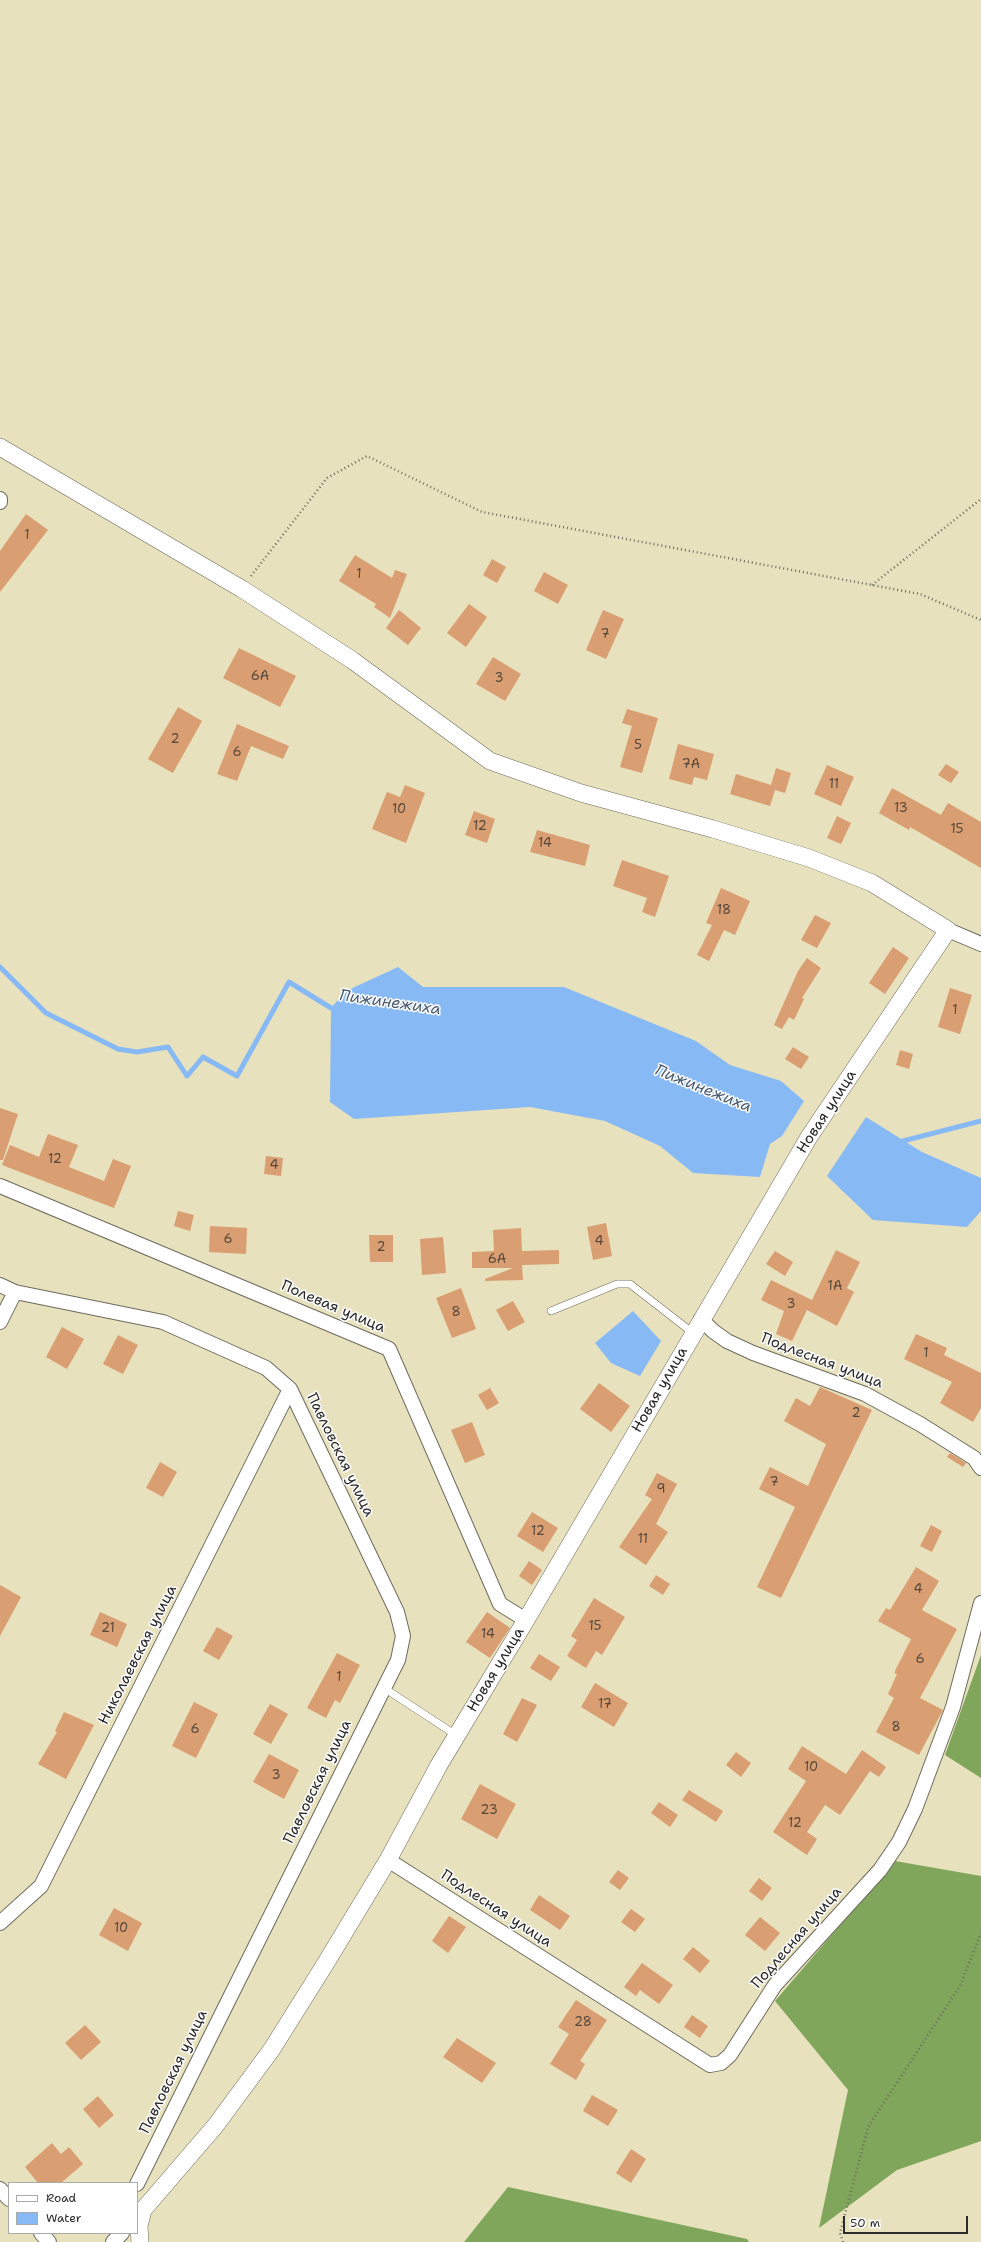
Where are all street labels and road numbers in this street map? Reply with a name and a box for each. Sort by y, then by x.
street label: Новая улица [793,1067,861,1157]
street label: Полевая улица [278,1277,388,1337]
street label: Подлесная улица [759,1330,885,1392]
street label: Новая улица [628,1344,692,1436]
street label: Павловская улица [302,1390,378,1520]
street label: Николаевская улица [95,1582,181,1728]
street label: Новая улица [464,1624,528,1716]
street label: Павловская улица [280,1717,356,1847]
street label: Подлесная улица [437,1866,555,1952]
street label: Подлесная улица [748,1884,846,1992]
street label: Павловская улица [136,2007,212,2137]

